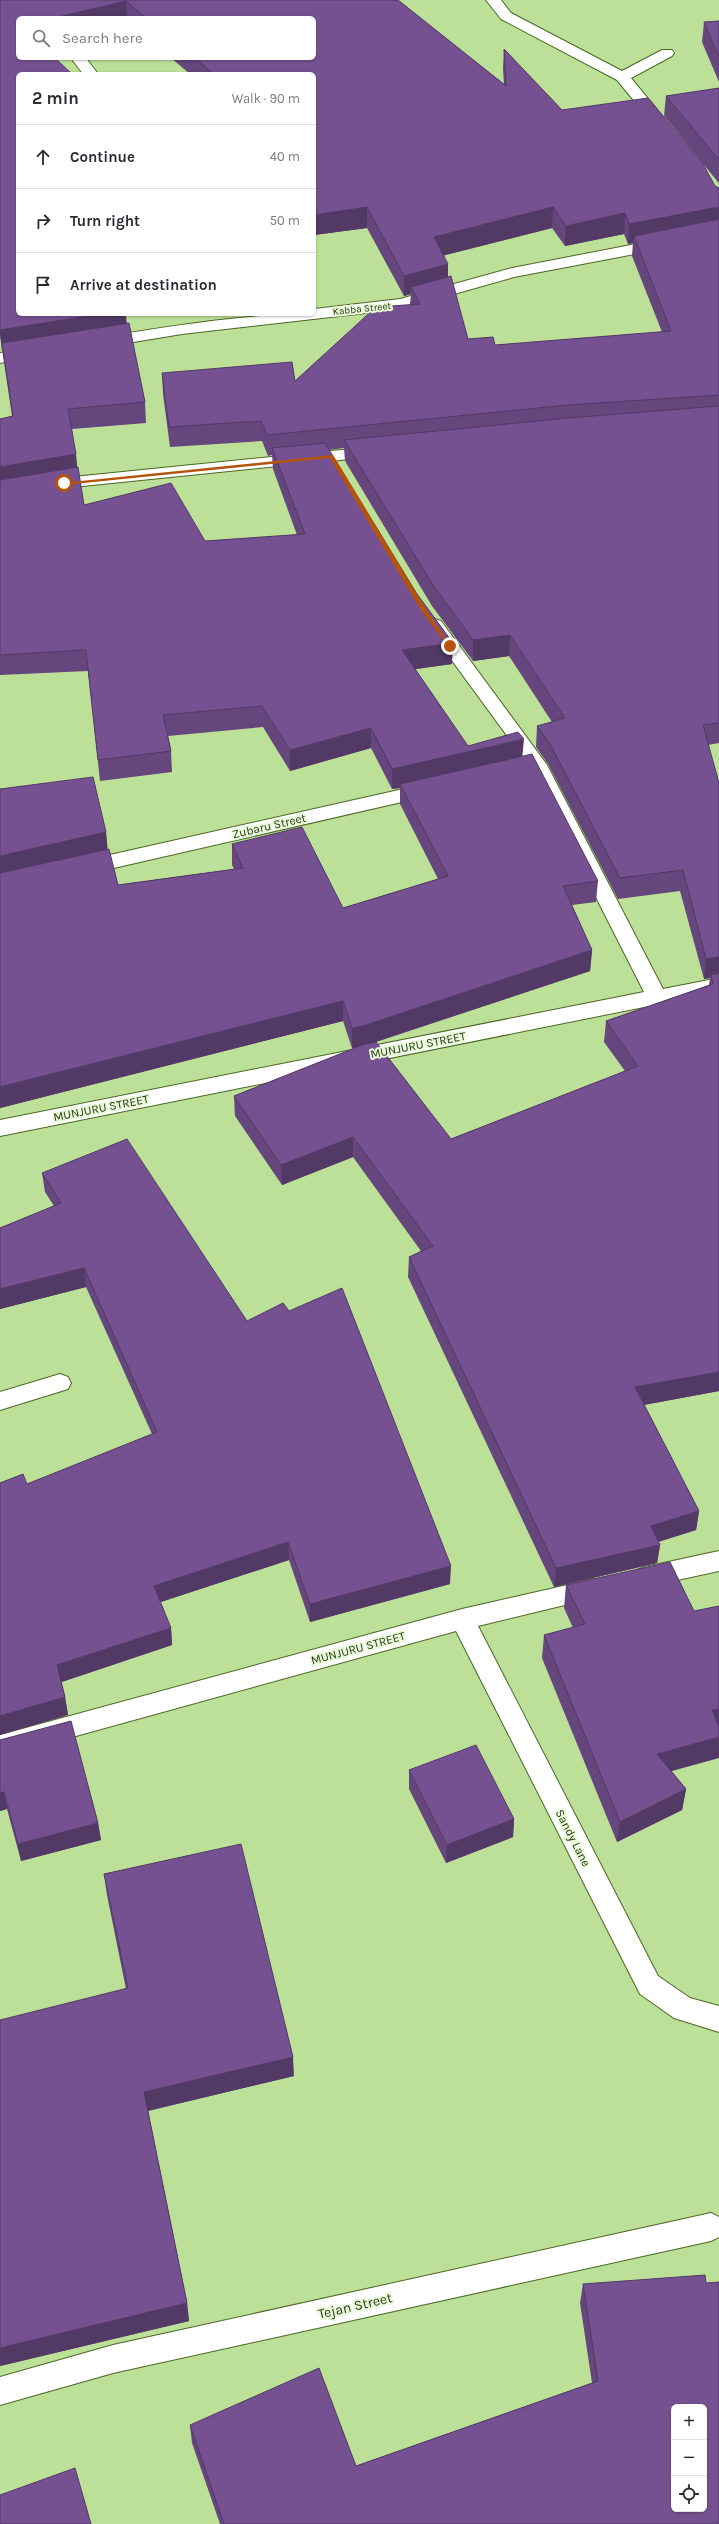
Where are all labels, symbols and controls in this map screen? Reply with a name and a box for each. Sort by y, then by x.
search box [16,16,316,60]
icon: search [30,27,52,49]
text: Search here [62,29,143,47]
text: 2 min [32,88,79,108]
text: Walk · 90 m [232,91,300,106]
icon: ahead [32,146,54,168]
text: Continue [70,148,135,166]
text: 40 m [270,149,300,164]
icon: right [32,210,54,232]
text: Turn right [70,212,140,230]
text: 50 m [270,213,300,228]
icon: arrive [32,274,54,296]
text: Arrive at destination [70,276,217,294]
street label: Kabba Street [332,300,392,318]
route start [55,474,73,492]
route end [441,637,459,655]
street label: Zubaru Street [231,811,308,841]
street label: MUNJURU STREET [369,1029,467,1061]
street label: MUNJURU STREET [52,1092,150,1124]
street label: MUNJURU STREET [309,1629,407,1667]
street label: Sandy Lane [553,1807,593,1869]
street label: Tejan Street [316,2289,394,2323]
map controls [671,2404,707,2512]
button: + [671,2404,707,2440]
button: − [671,2440,707,2476]
button: locate [671,2476,707,2512]

